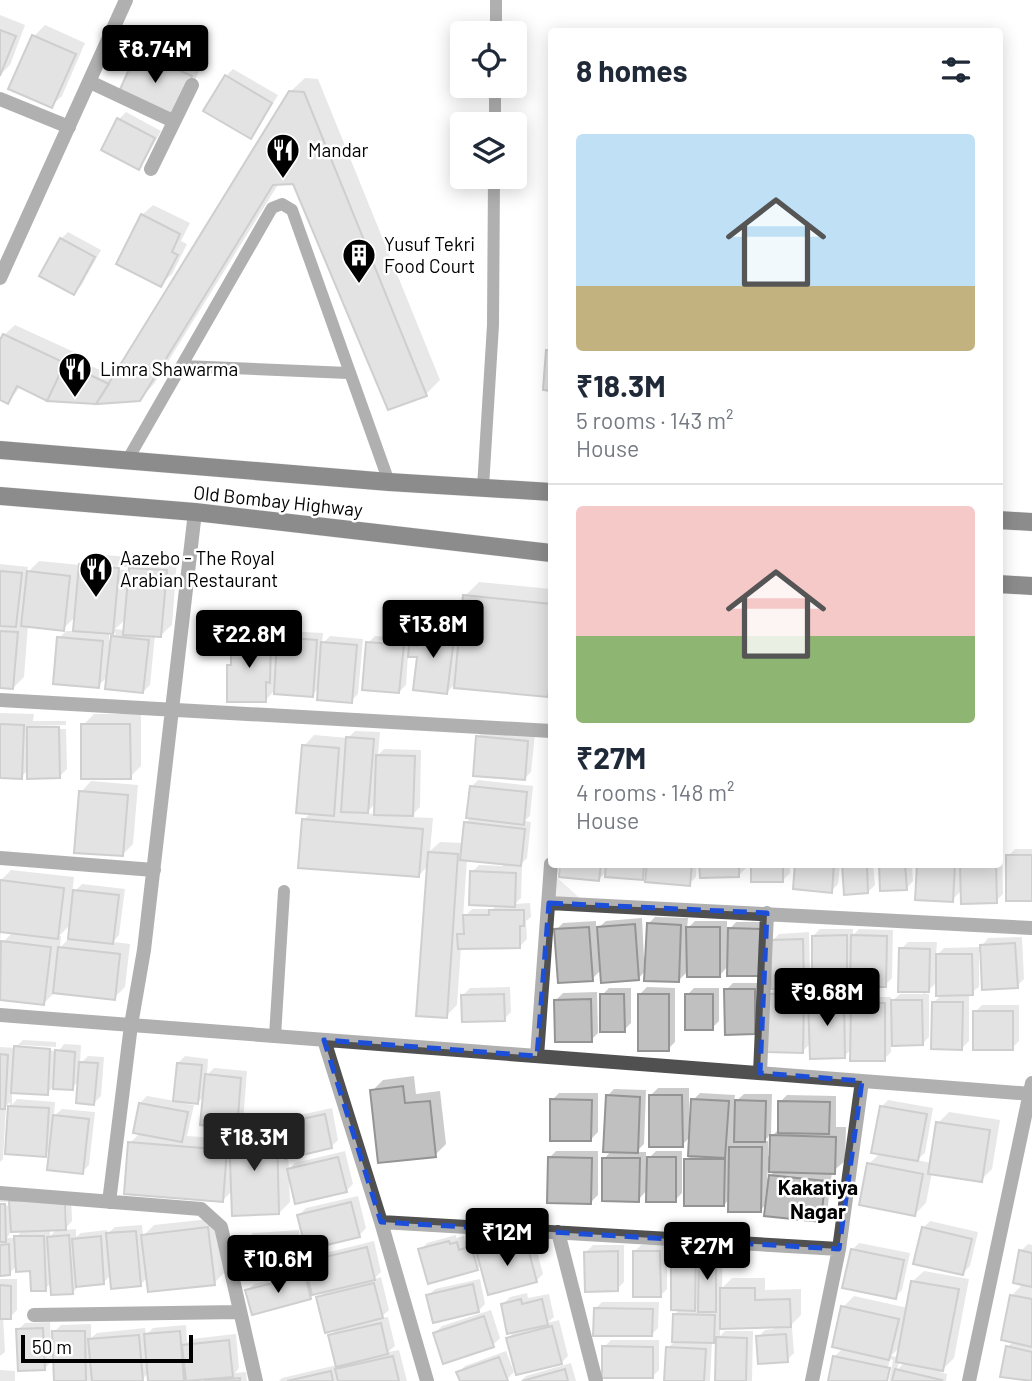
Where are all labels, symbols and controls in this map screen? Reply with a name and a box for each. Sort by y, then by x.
map controls [450,21,527,189]
button: locate [450,21,527,98]
pin: ₹8.74M [98,25,212,85]
text: ₹8.74M [118,34,192,62]
icon: filters [937,51,975,89]
text: 8 homes [576,52,687,88]
button: layers [450,112,527,189]
restaurant icon: Mandar [264,131,302,180]
place label: Mandar [308,138,368,161]
icon: home [713,179,839,305]
place label: Yusuf Tekri Food Court [384,232,475,277]
building icon: Yusuf Tekri Food Court [340,236,378,285]
restaurant icon: Limra Shawarma [56,350,94,399]
place label: Limra Shawarma [100,357,238,380]
text: ₹18.3M [576,367,666,403]
text: 5 rooms · 143 m² [576,406,734,434]
text: House [576,434,639,462]
street label: Old Bombay Highway [192,480,364,521]
place label: Aazebo - The Royal Arabian Restaurant [120,546,278,591]
restaurant icon: Aazebo - The Royal Arabian Restaurant [77,550,115,599]
icon: home [713,551,839,677]
pin: ₹13.8M [376,600,490,660]
text: ₹13.8M [399,609,467,637]
pin: ₹22.8M [192,610,306,670]
text: ₹22.8M [212,619,286,647]
text: ₹27M [576,739,646,775]
text: 4 rooms · 148 m² [576,778,735,806]
text: House [576,806,639,834]
pin: ₹9.68M [770,968,884,1028]
text: ₹9.68M [791,977,863,1005]
pin: ₹18.3M [197,1114,311,1173]
text: ₹18.3M [220,1122,288,1150]
district label: Kakatiya Nagar [778,1174,858,1223]
pin: ₹12M [466,1208,548,1268]
text: ₹12M [482,1217,532,1245]
pin: ₹27M [666,1222,748,1282]
text: ₹27M [680,1231,734,1259]
pin: ₹10.6M [221,1236,335,1295]
text: ₹10.6M [243,1244,313,1272]
scale bar [21,1332,192,1364]
text: 50 m [32,1335,72,1358]

